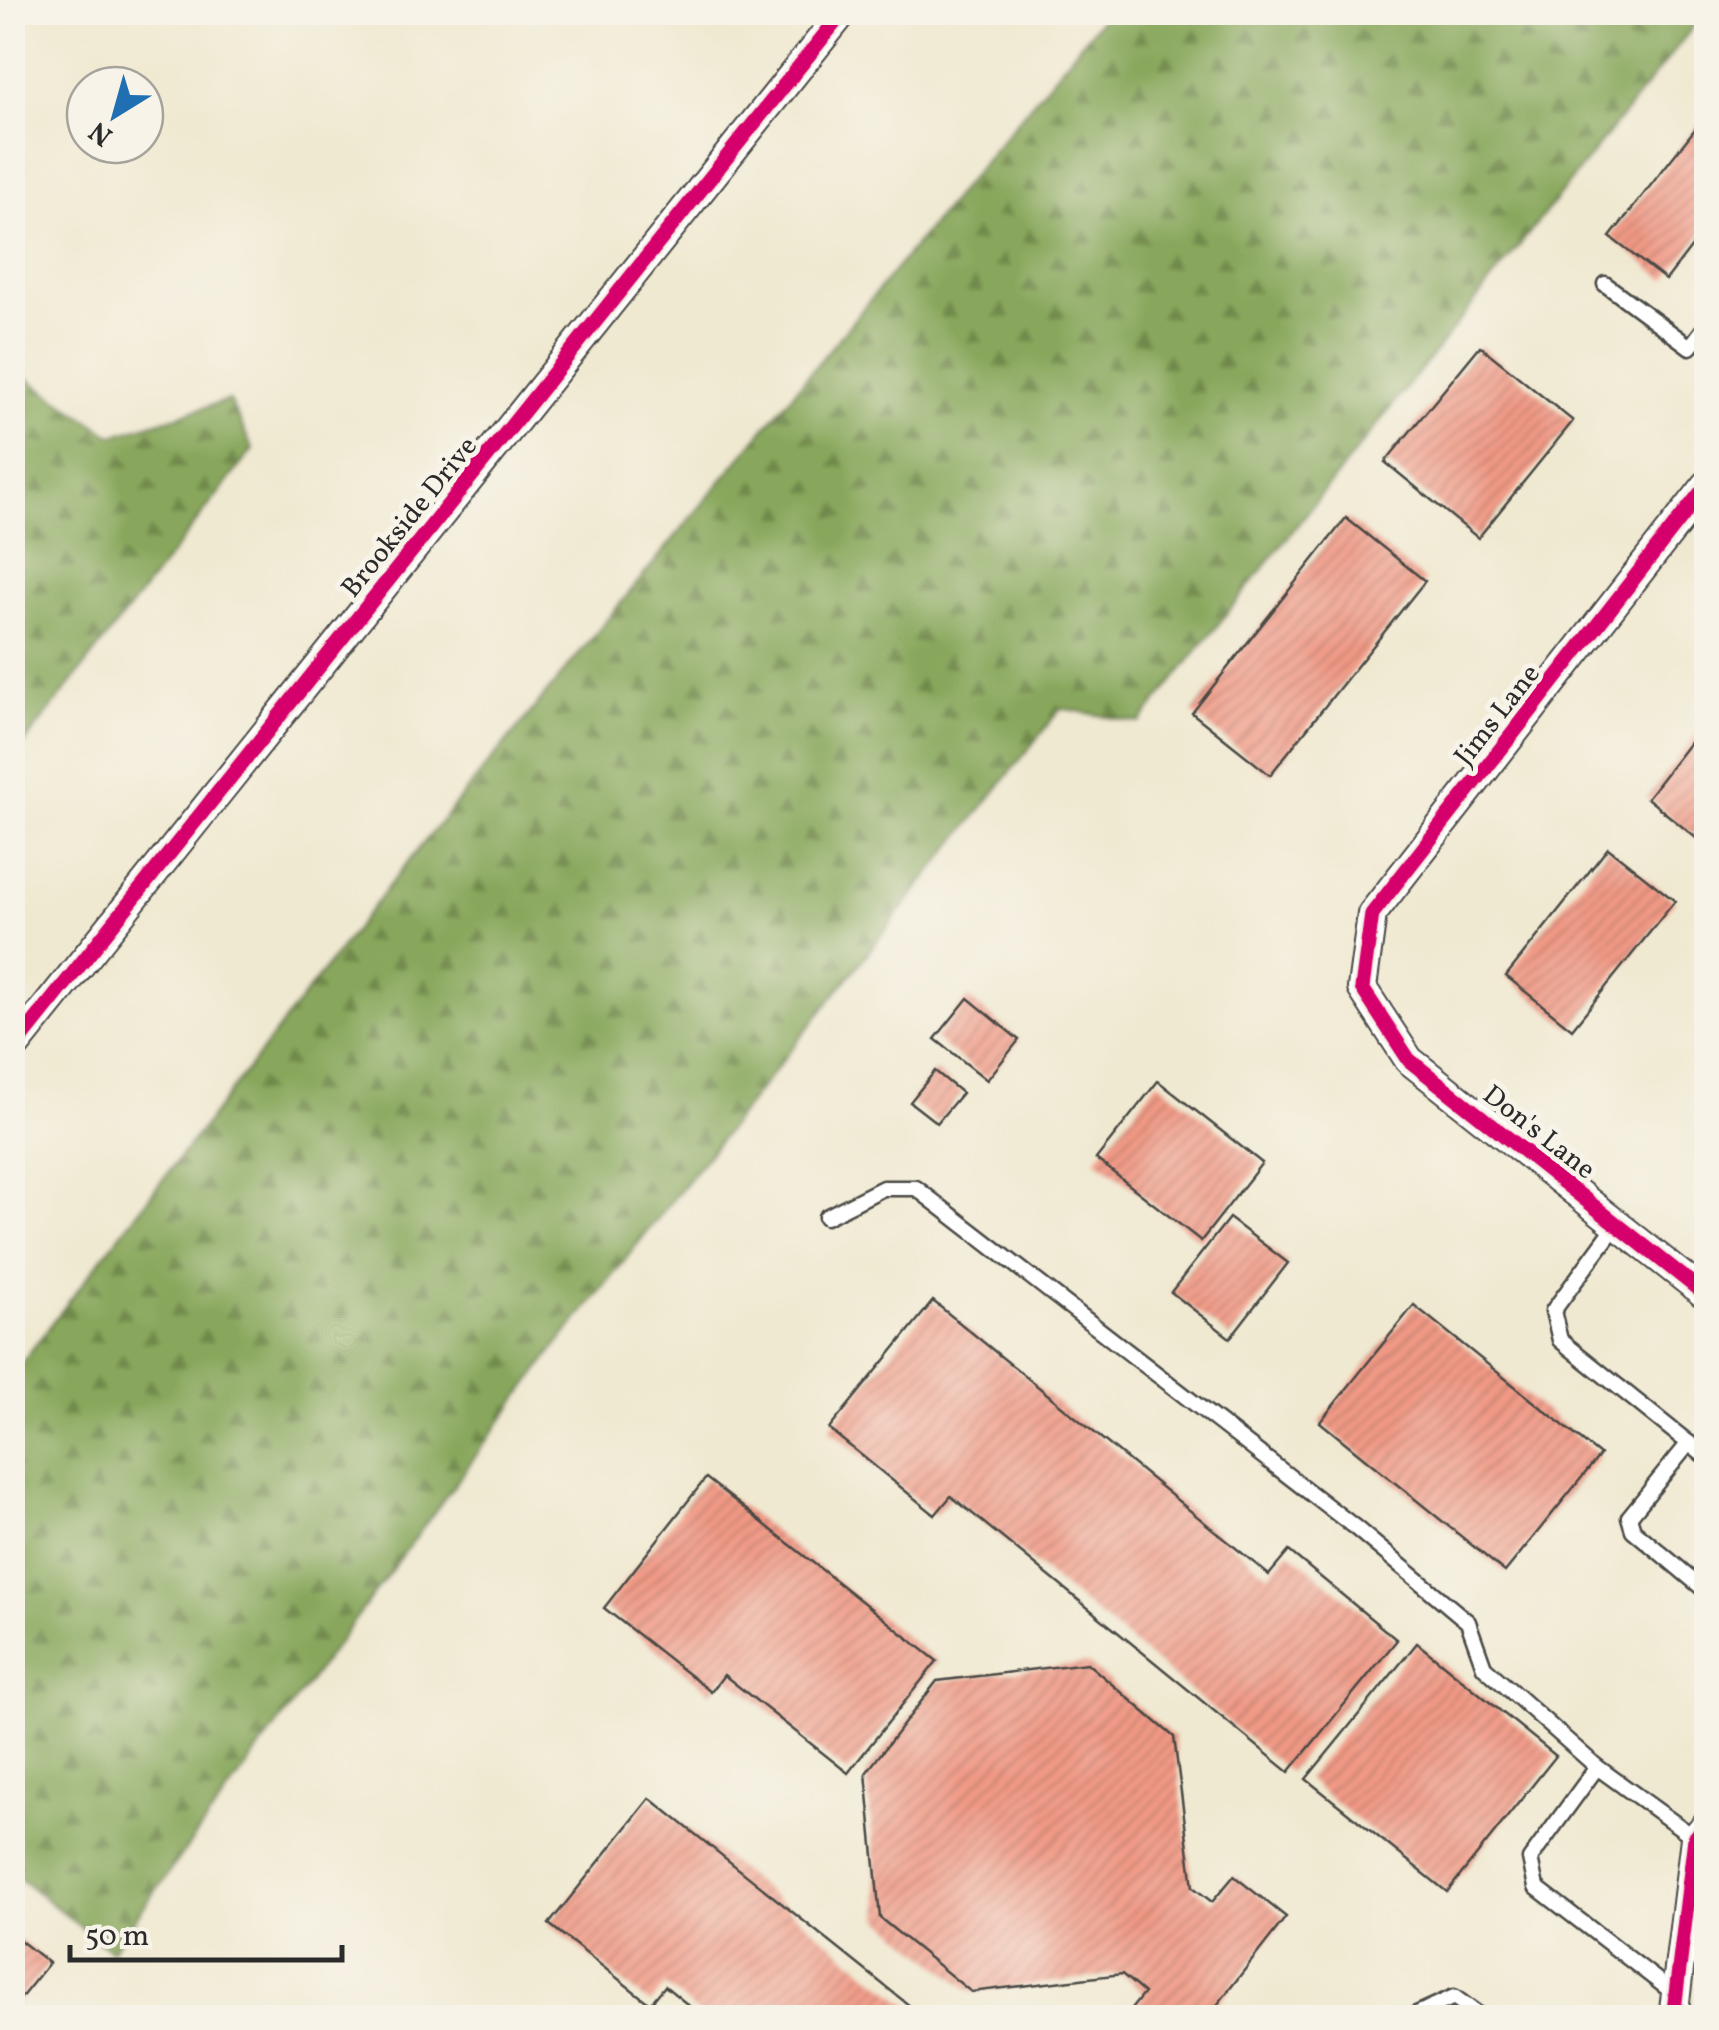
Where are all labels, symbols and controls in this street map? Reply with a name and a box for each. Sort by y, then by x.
north arrow [65,65,165,165]
text: N [82,111,121,155]
street label: Brookside Drive [333,429,487,607]
street label: Jims Lane [1446,656,1550,775]
street label: Don's Lane [1474,1077,1603,1189]
scale bar [70,1900,342,1962]
text: 50 m [85,1916,149,1958]

